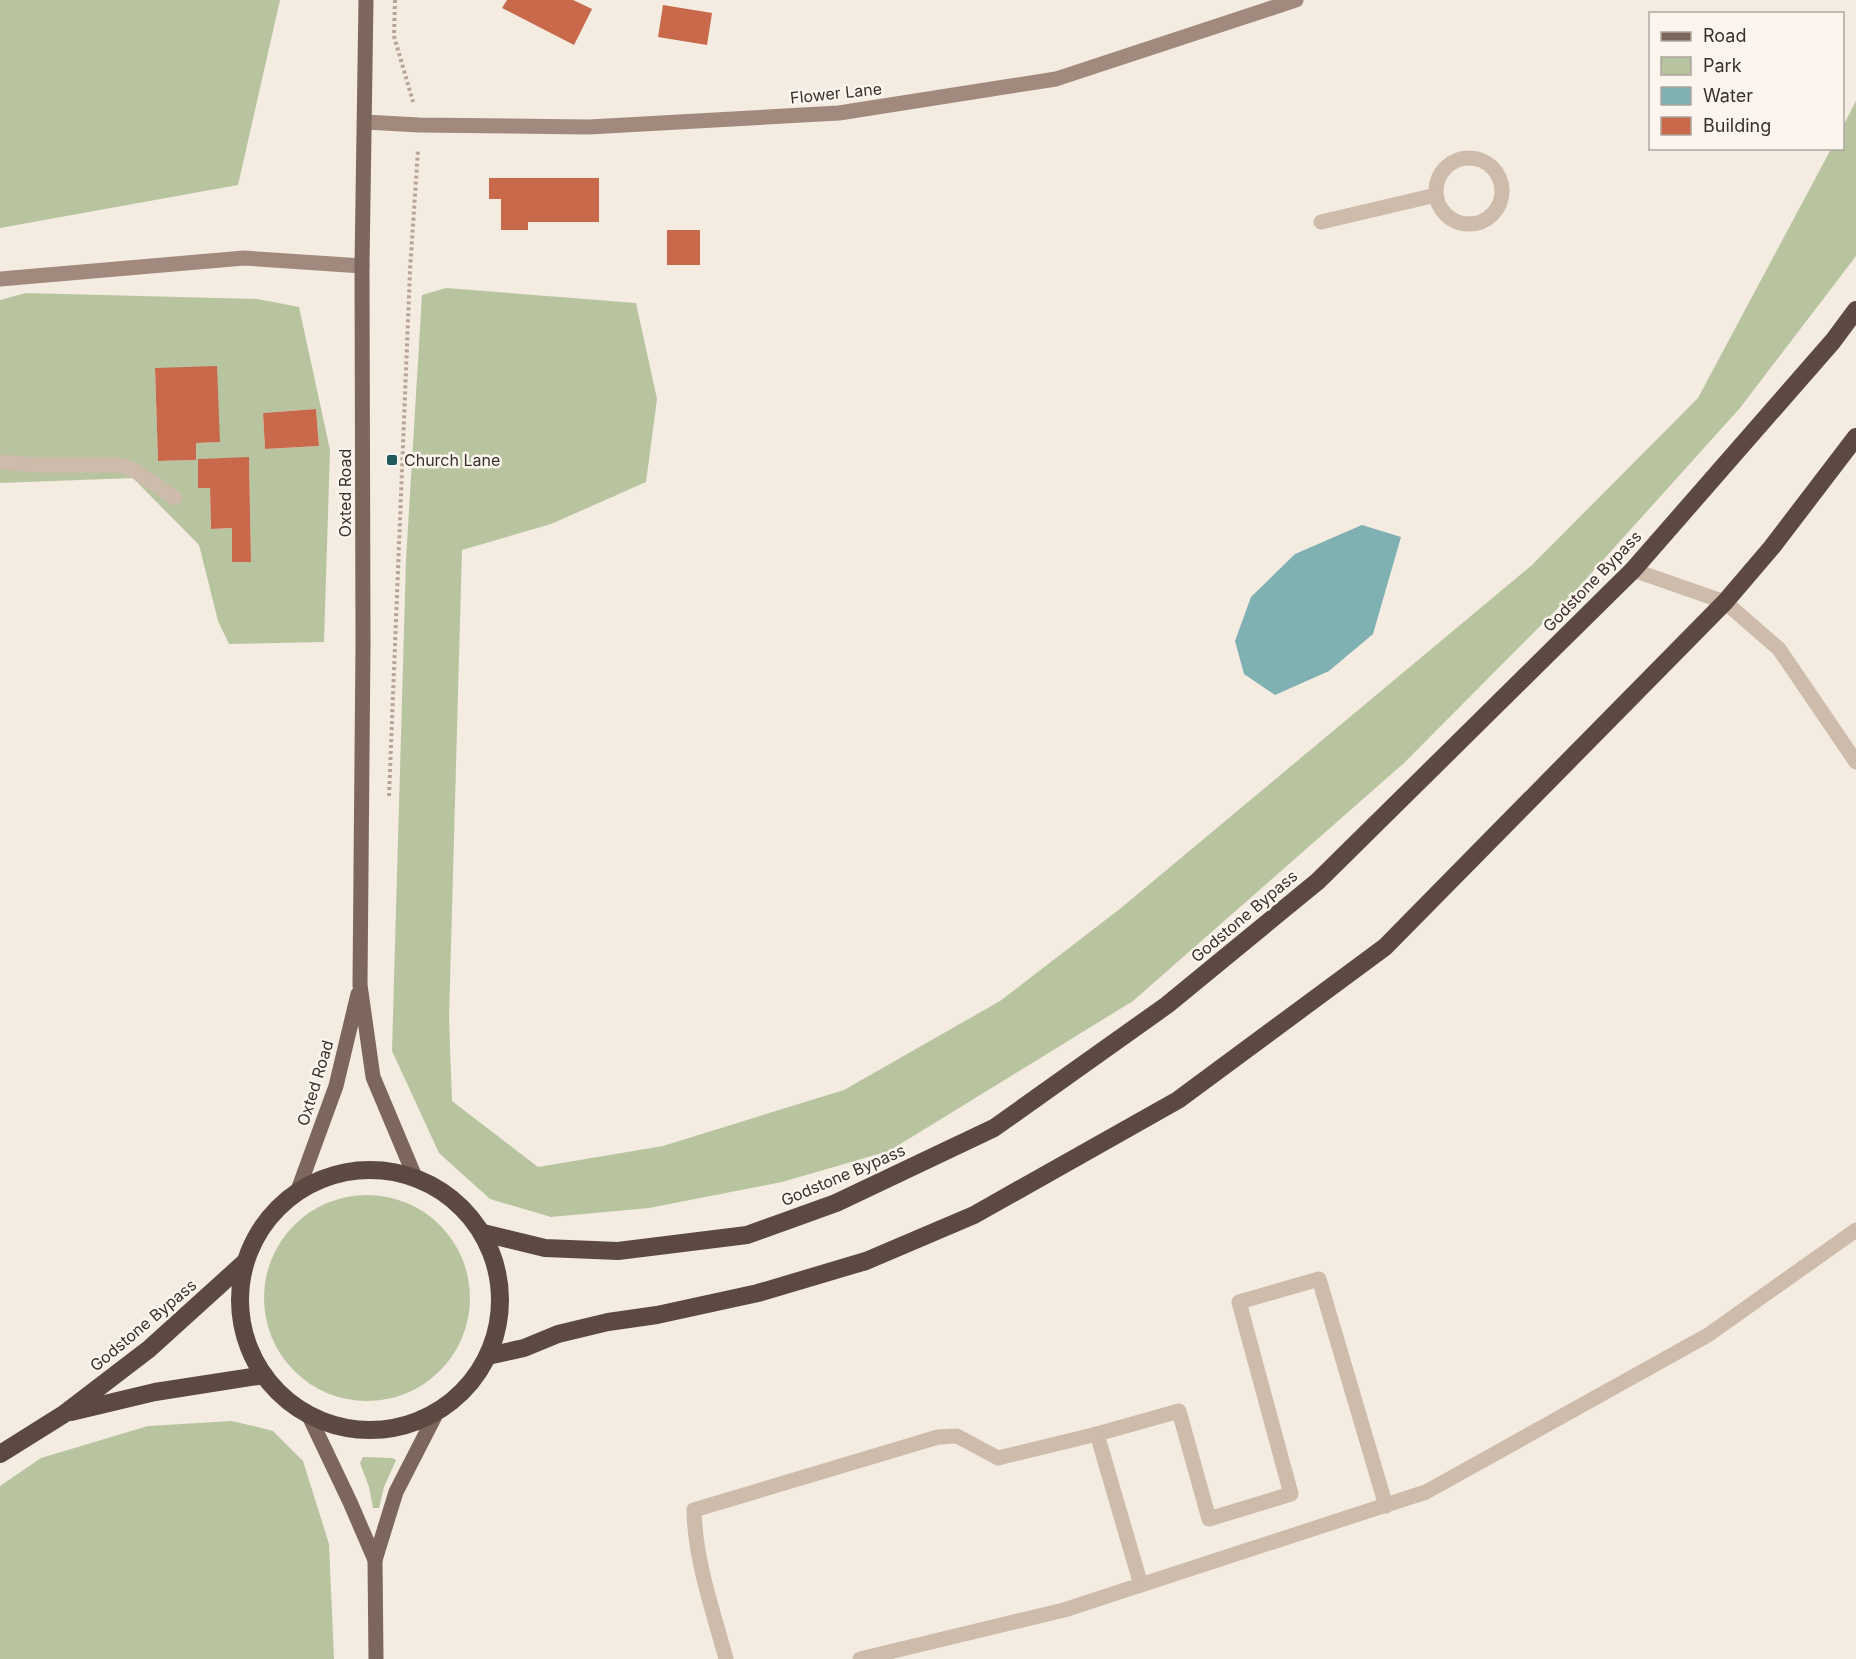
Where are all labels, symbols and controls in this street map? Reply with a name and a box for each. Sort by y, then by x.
legend [1649,12,1844,150]
text: Road [1703,25,1746,46]
text: Park [1703,55,1742,76]
street label: Flower Lane [789,78,883,108]
text: Water [1703,85,1753,106]
text: Building [1703,115,1771,136]
street label: Oxted Road [335,449,355,537]
place label: Church Lane [404,450,500,470]
marker: Church Lane [385,453,399,467]
street label: Godstone Bypass [1539,526,1645,636]
street label: Godstone Bypass [1187,866,1301,966]
street label: Oxted Road [292,1038,338,1128]
street label: Godstone Bypass [778,1140,908,1210]
street label: Godstone Bypass [86,1275,200,1375]

